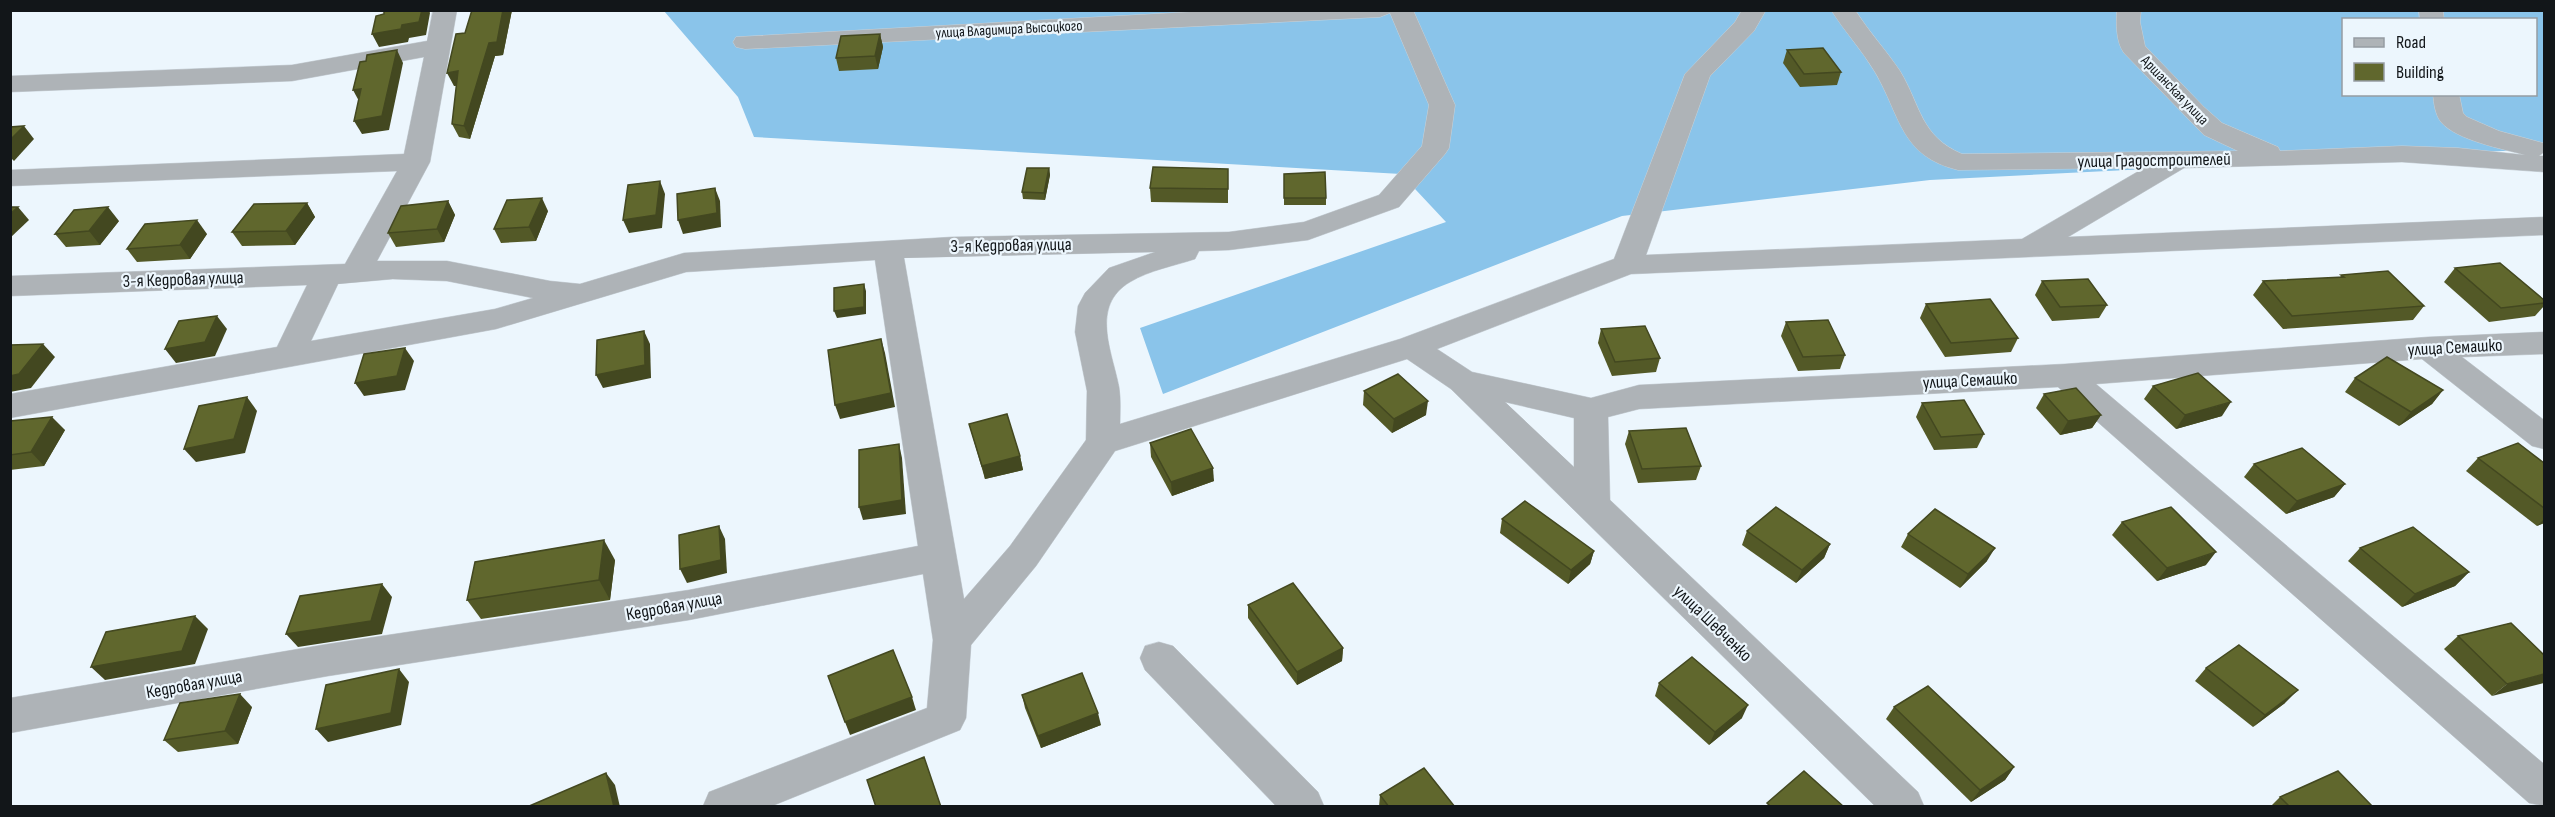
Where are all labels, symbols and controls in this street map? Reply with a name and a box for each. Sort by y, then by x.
street label: улица Владимира Высоцкого [935,16,1083,43]
legend [2342,18,2537,96]
text: Road [2396,32,2426,53]
street label: Аршанская улица [2136,51,2213,129]
text: Building [2396,62,2444,83]
street label: улица Градостроителей [2077,149,2231,172]
street label: 3-я Кедровая улица [950,234,1072,257]
street label: 3-я Кедровая улица [122,267,244,292]
street label: улица Семашко [2407,335,2503,360]
street label: улица Семашко [1922,368,2018,393]
street label: улица Шевченко [1669,581,1756,666]
street label: Кедровая улица [624,588,724,625]
street label: Кедровая улица [144,666,244,703]

